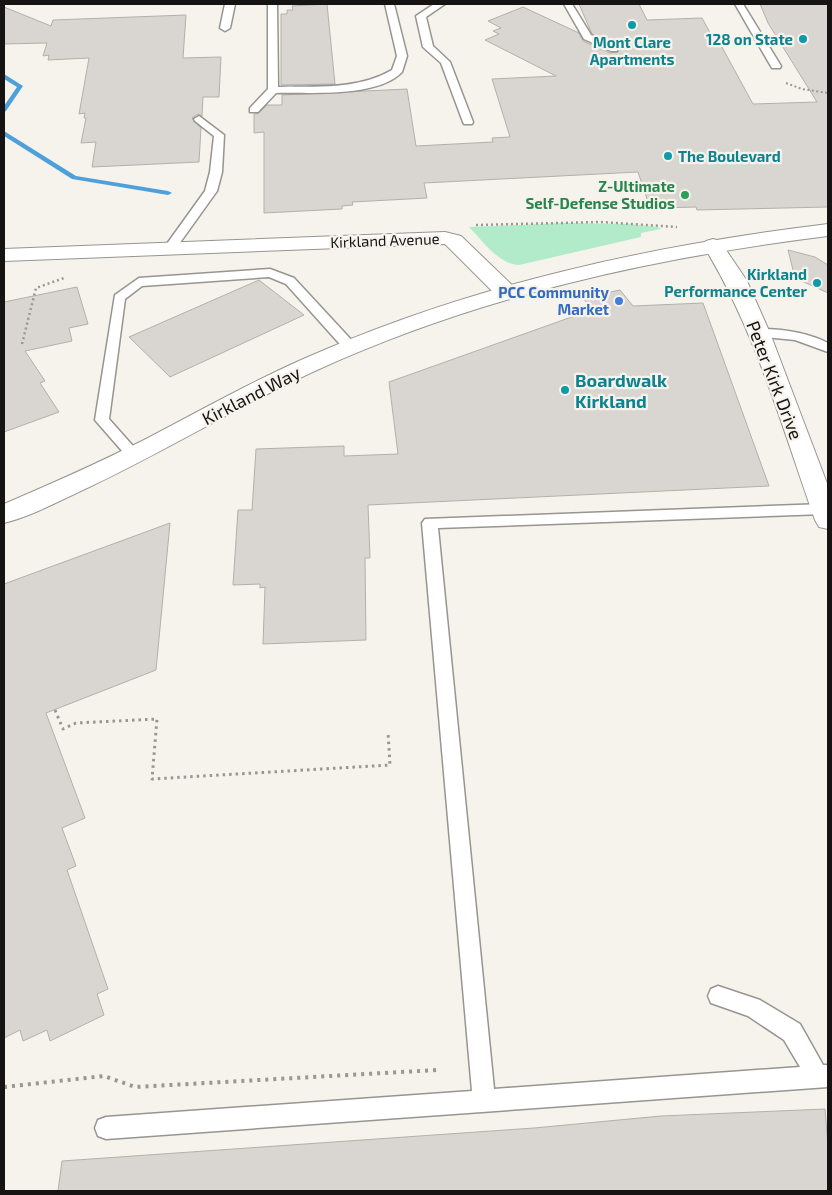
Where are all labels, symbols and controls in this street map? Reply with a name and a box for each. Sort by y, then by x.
marker: Mont Clare Apartments [626,19,638,31]
place label: 128 on State [706,30,793,48]
place label: Mont Clare Apartments [590,33,674,68]
marker: 128 on State [797,33,809,45]
place label: The Boulevard [678,147,781,165]
marker: The Boulevard [662,150,674,162]
place label: Z-Ultimate Self-Defense Studios [526,177,675,212]
marker: Z-Ultimate Self-Defense Studios [679,189,691,201]
street label: Kirkland Avenue [330,229,440,251]
place label: Kirkland Performance Center [664,265,808,300]
marker: Kirkland Performance Center [811,277,823,289]
place label: PCC Community Market [498,283,610,318]
marker: PCC Community Market [613,295,625,307]
street label: Peter Kirk Drive [742,317,808,443]
street label: Kirkland Way [198,361,304,429]
place label: Boardwalk Kirkland [575,369,667,412]
marker: Boardwalk Kirkland [559,384,571,396]

